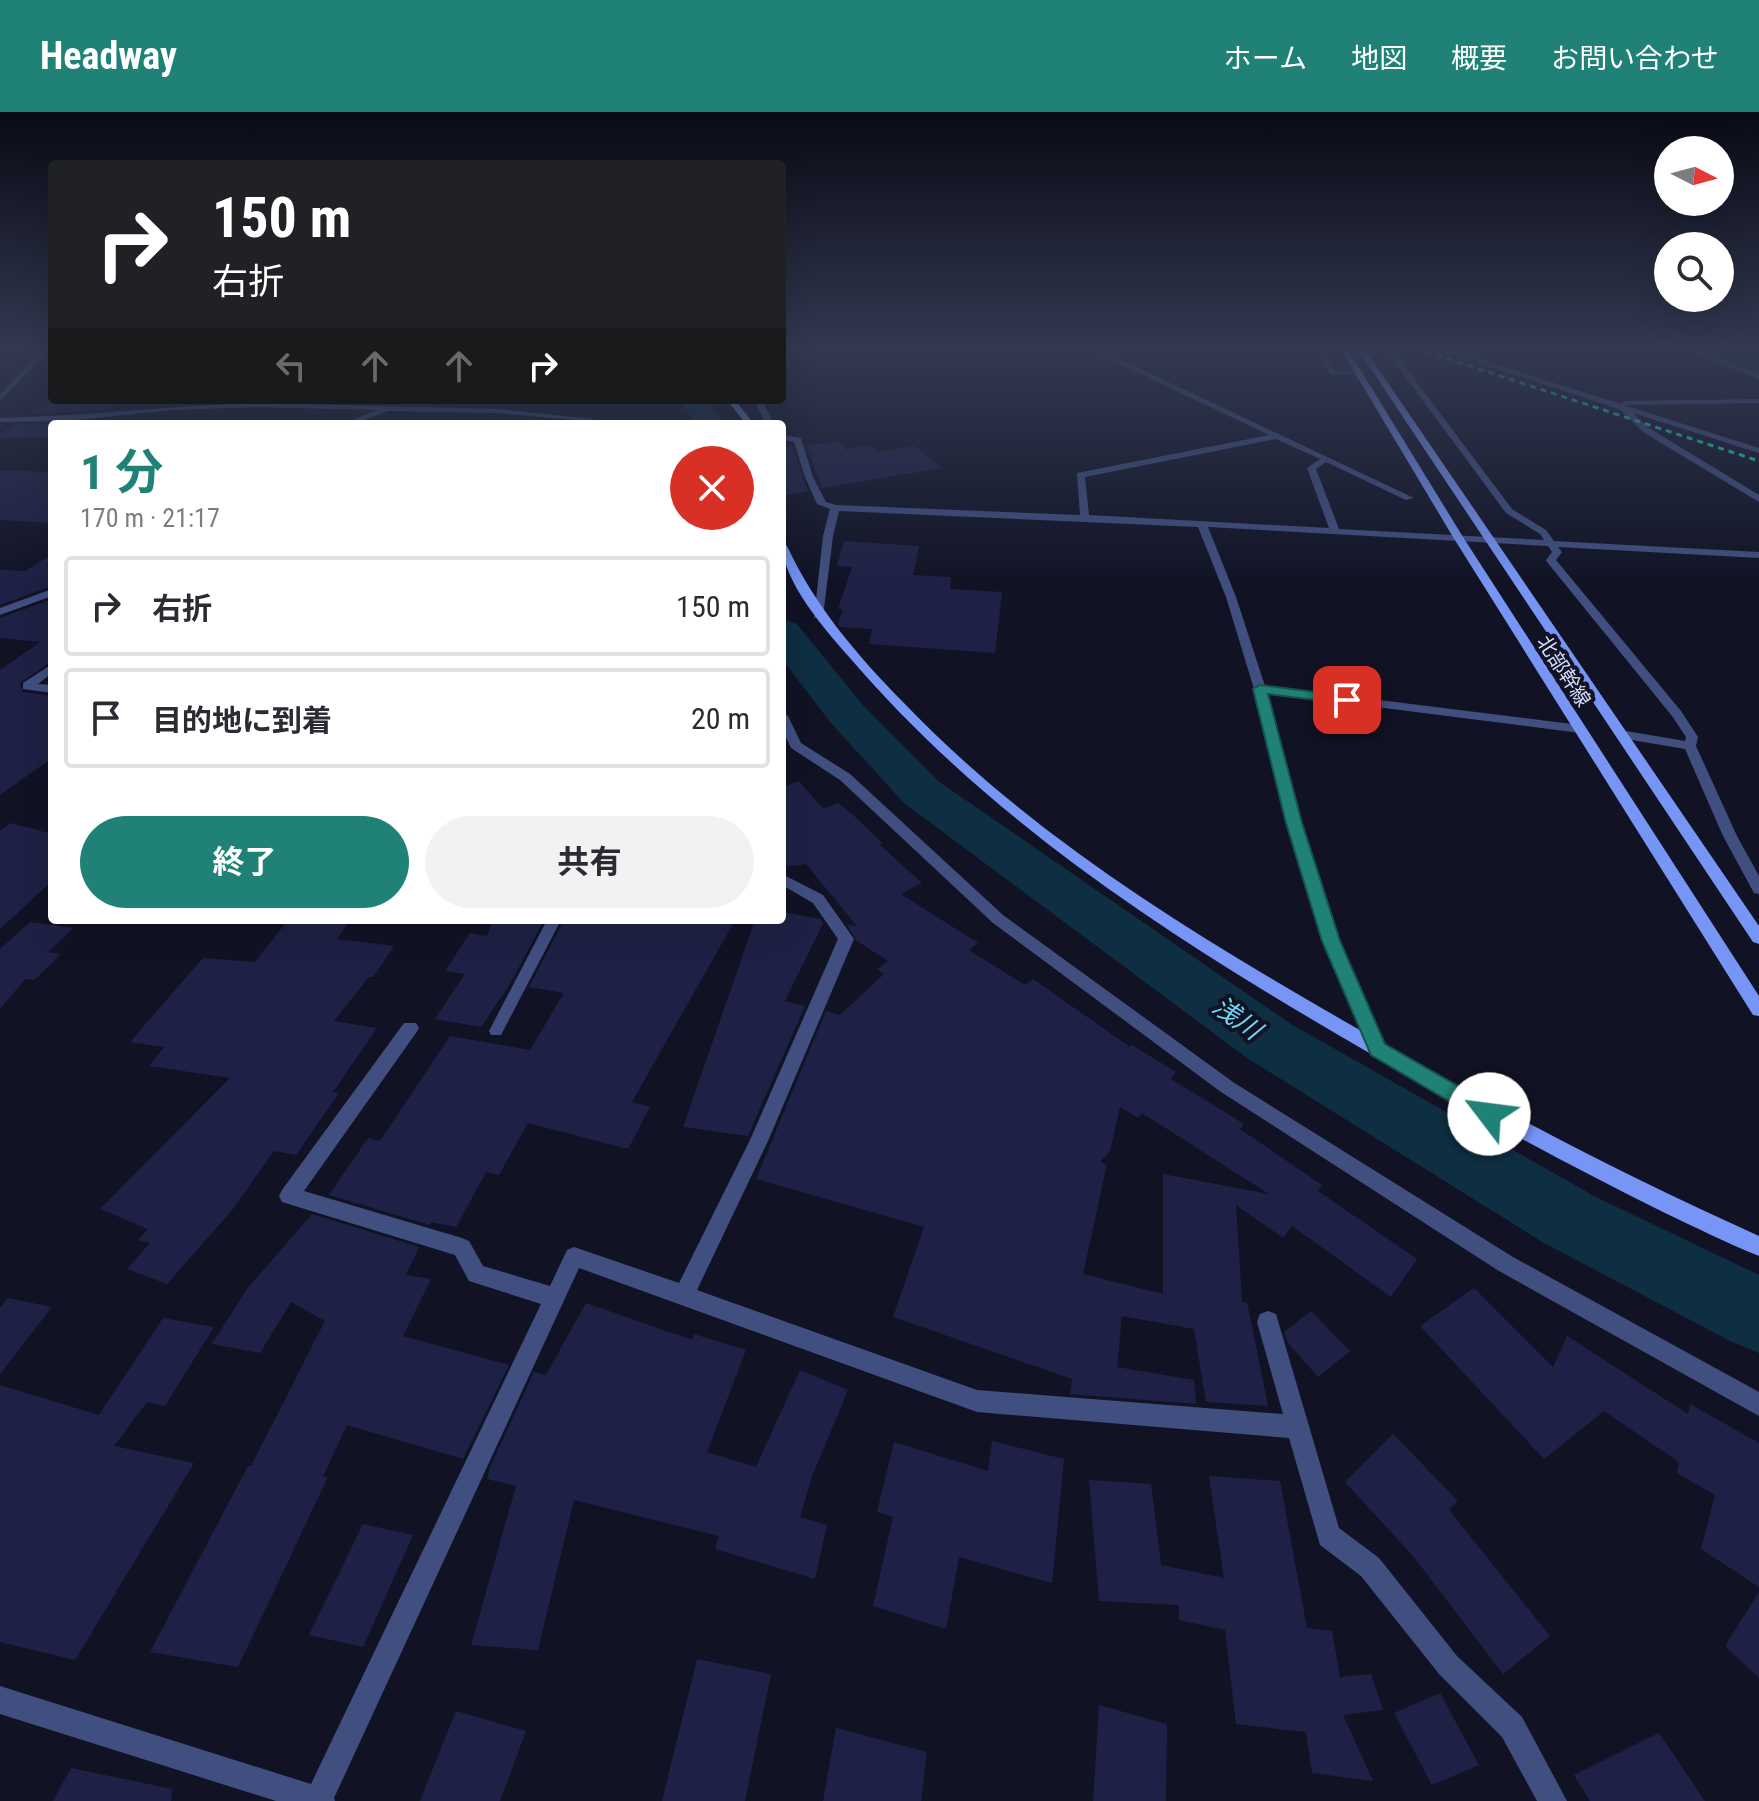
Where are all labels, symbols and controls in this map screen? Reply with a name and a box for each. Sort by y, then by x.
text: Headway [40,34,177,78]
text: ホーム [1224,42,1307,75]
text: 地図 [1351,42,1407,75]
text: 概要 [1451,42,1507,75]
text: お問い合わせ [1551,42,1719,75]
north arrow [1654,136,1734,216]
map controls [1654,136,1734,312]
text: 150 m [212,185,351,251]
icon: right [80,192,184,296]
button: search [1654,232,1734,312]
text: 右折 [212,261,284,303]
icon: left [269,344,313,388]
icon: ahead [353,344,397,388]
icon: ahead [437,344,481,388]
icon: right [521,344,565,388]
text: 1 分 [80,444,163,501]
button: close [670,446,754,530]
text: 170 m · 21:17 [80,503,220,533]
icon: right [84,584,128,628]
text: 150 m [676,589,750,624]
text: 右折 [152,591,212,626]
street label: 北部幹線 [1532,631,1596,711]
pin [1313,666,1381,734]
icon: arrive [1325,678,1369,722]
icon: arrive [84,696,128,740]
text: 20 m [691,701,750,736]
text: 目的地に到着 [152,703,332,738]
button: 終了 [80,816,409,908]
button: 共有 [425,816,754,908]
water label: 浅川 [1207,991,1269,1047]
position arrow [1447,1072,1531,1156]

